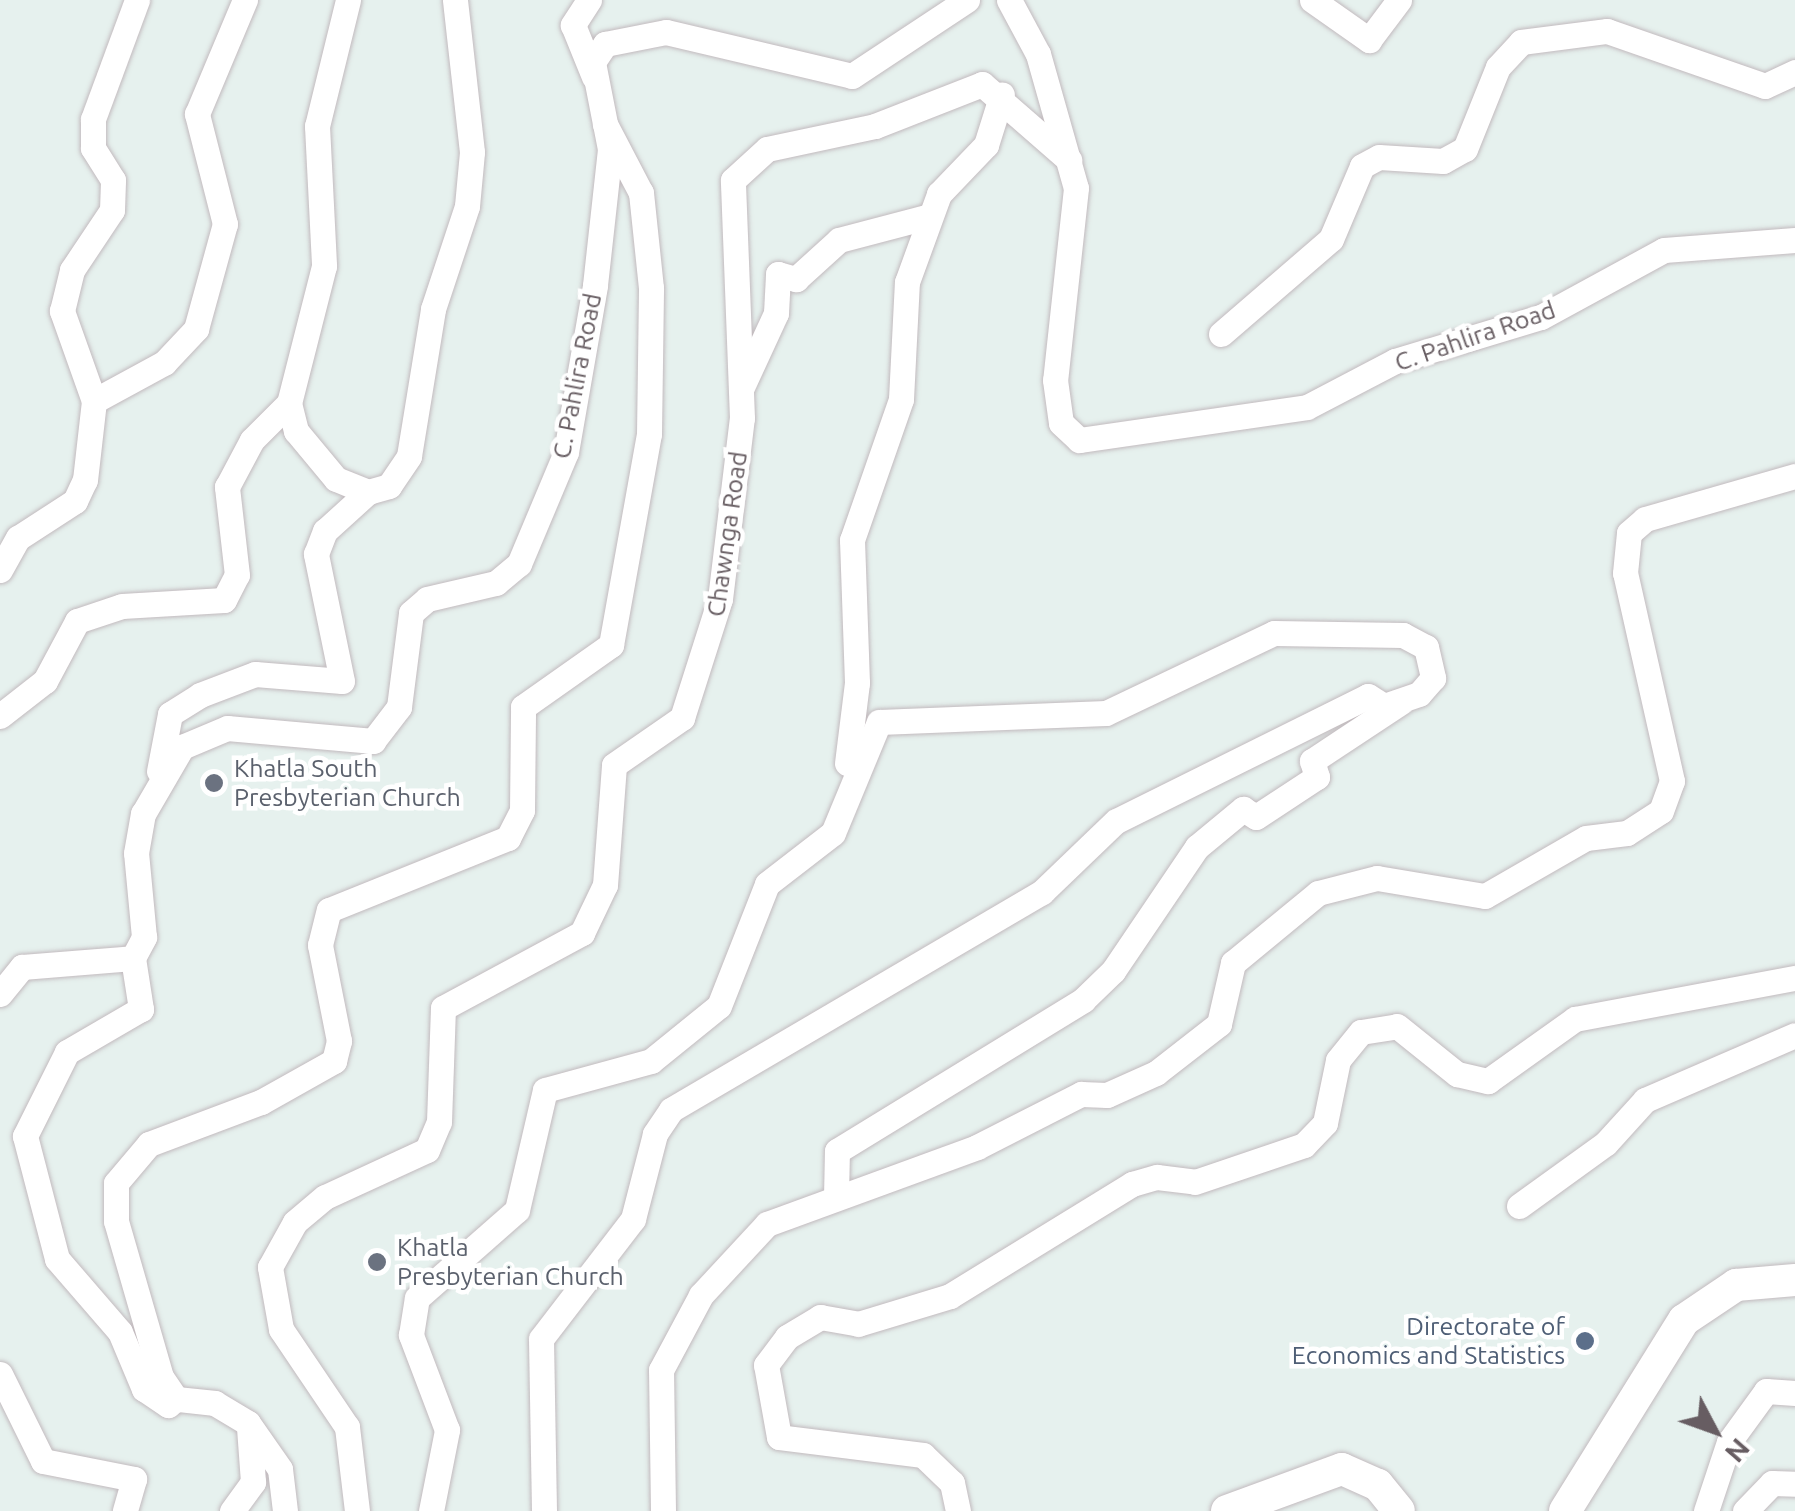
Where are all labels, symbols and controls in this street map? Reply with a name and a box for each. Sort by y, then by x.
street label: C. Pahlira Road [546,291,608,461]
street label: C. Pahlira Road [1391,294,1559,378]
street label: Chawnga Road [701,449,753,619]
place label: Khatla South Presbyterian Church [234,754,461,813]
marker: Khatla South Presbyterian Church [203,772,225,794]
place label: Khatla Presbyterian Church [397,1233,624,1292]
marker: Khatla Presbyterian Church [366,1251,388,1273]
place label: Directorate of Economics and Statistics [1292,1312,1565,1371]
marker: Directorate of Economics and Statistics [1574,1330,1596,1352]
north arrow [1665,1381,1765,1481]
text: N [1719,1433,1757,1469]

